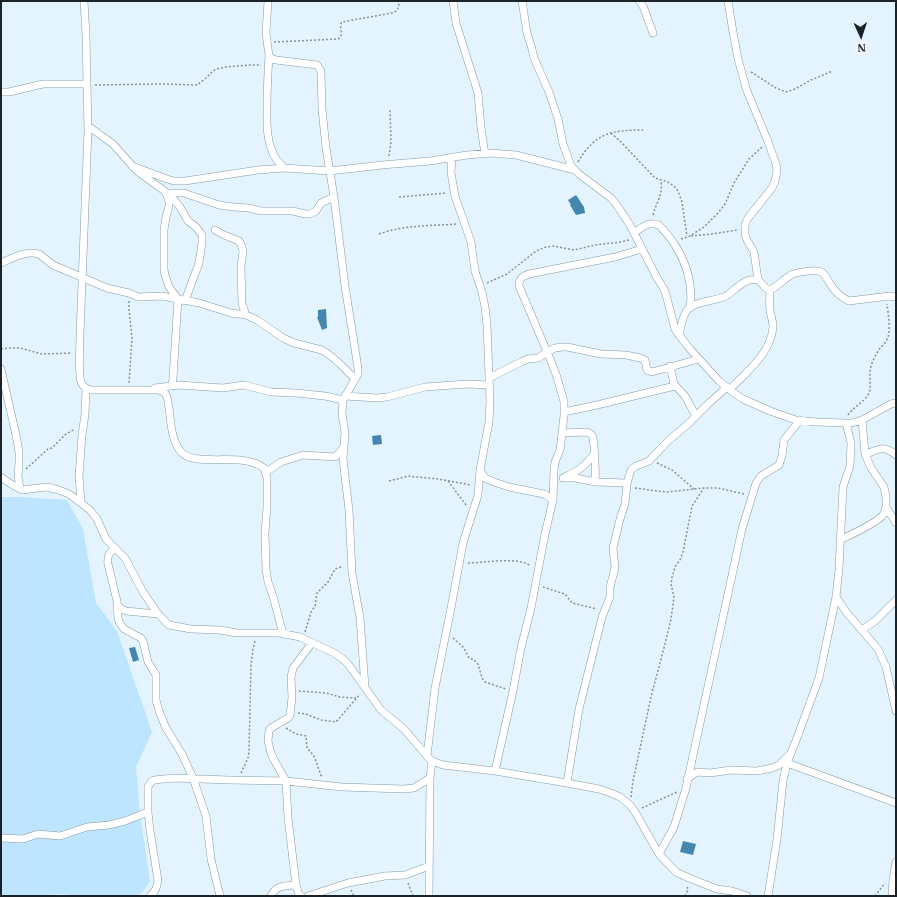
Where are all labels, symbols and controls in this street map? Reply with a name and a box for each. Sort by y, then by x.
north arrow [841,16,881,56]
text: N [857,41,866,55]

